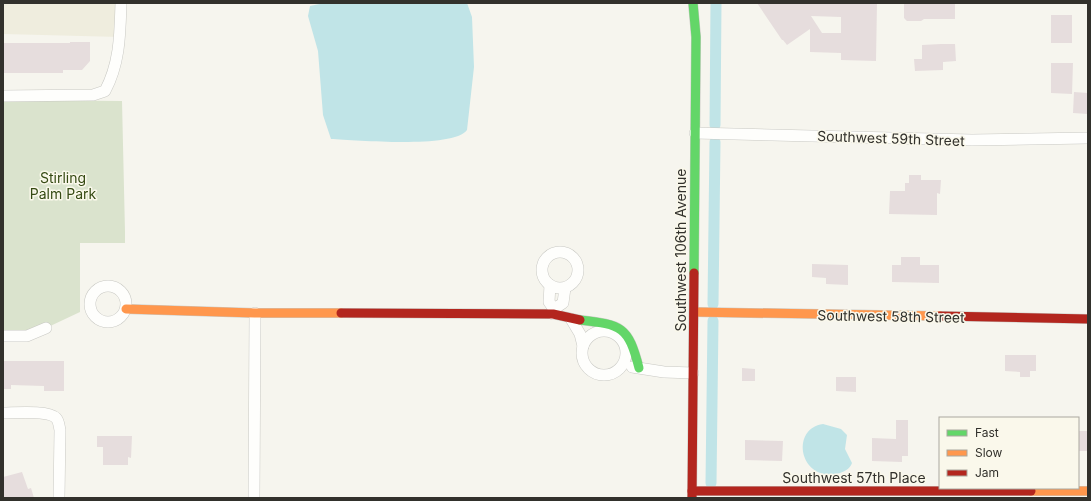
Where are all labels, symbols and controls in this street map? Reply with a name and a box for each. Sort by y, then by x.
street label: Southwest 59th Street [817,127,965,149]
park label: Stirling Palm Park [30,169,96,202]
street label: Southwest 106th Avenue [672,169,689,331]
street label: Southwest 58th Street [817,306,965,326]
legend [939,417,1079,489]
text: Fast [975,425,999,440]
text: Slow [975,445,1003,460]
text: Jam [975,465,999,480]
street label: Southwest 57th Place [782,469,926,486]

